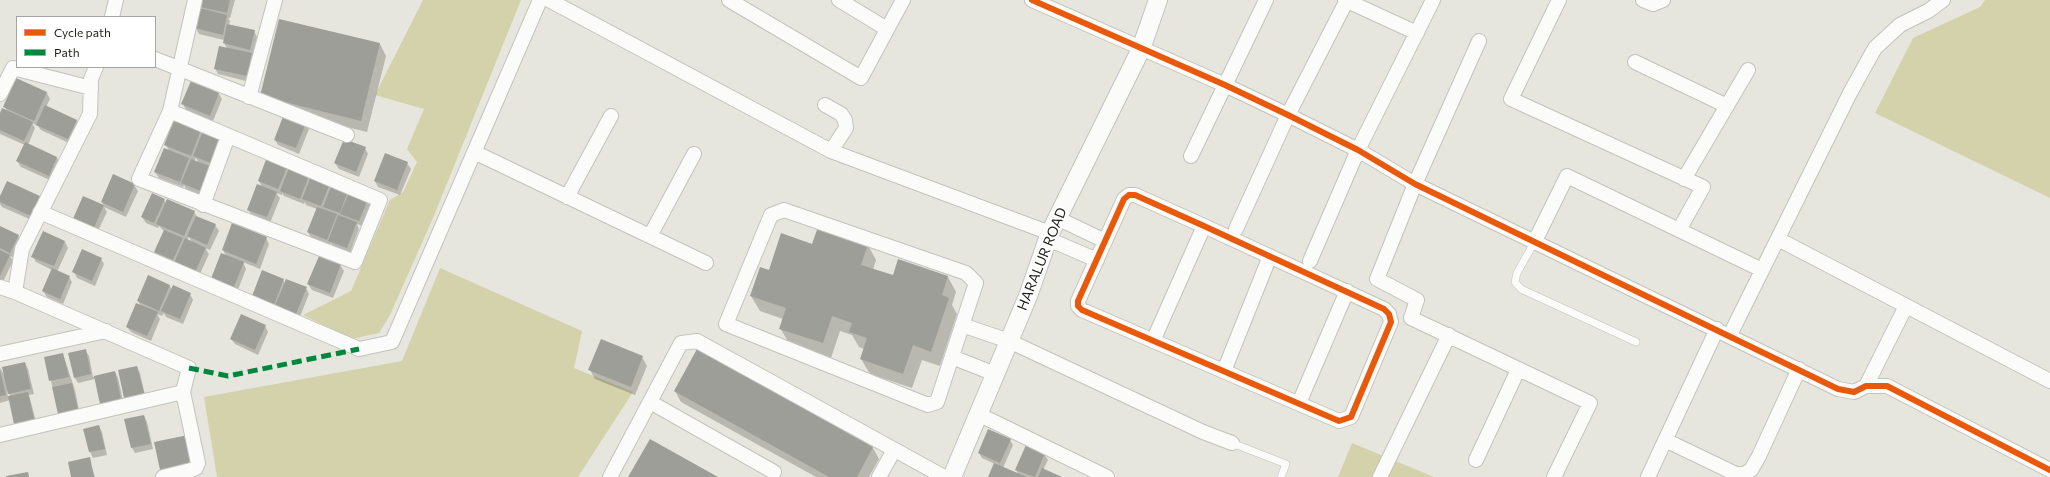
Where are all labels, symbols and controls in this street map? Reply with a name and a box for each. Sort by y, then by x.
legend [16,16,156,68]
text: Cycle path [54,25,111,39]
text: Path [54,45,80,59]
street label: HARALUR ROAD [1014,205,1070,313]

